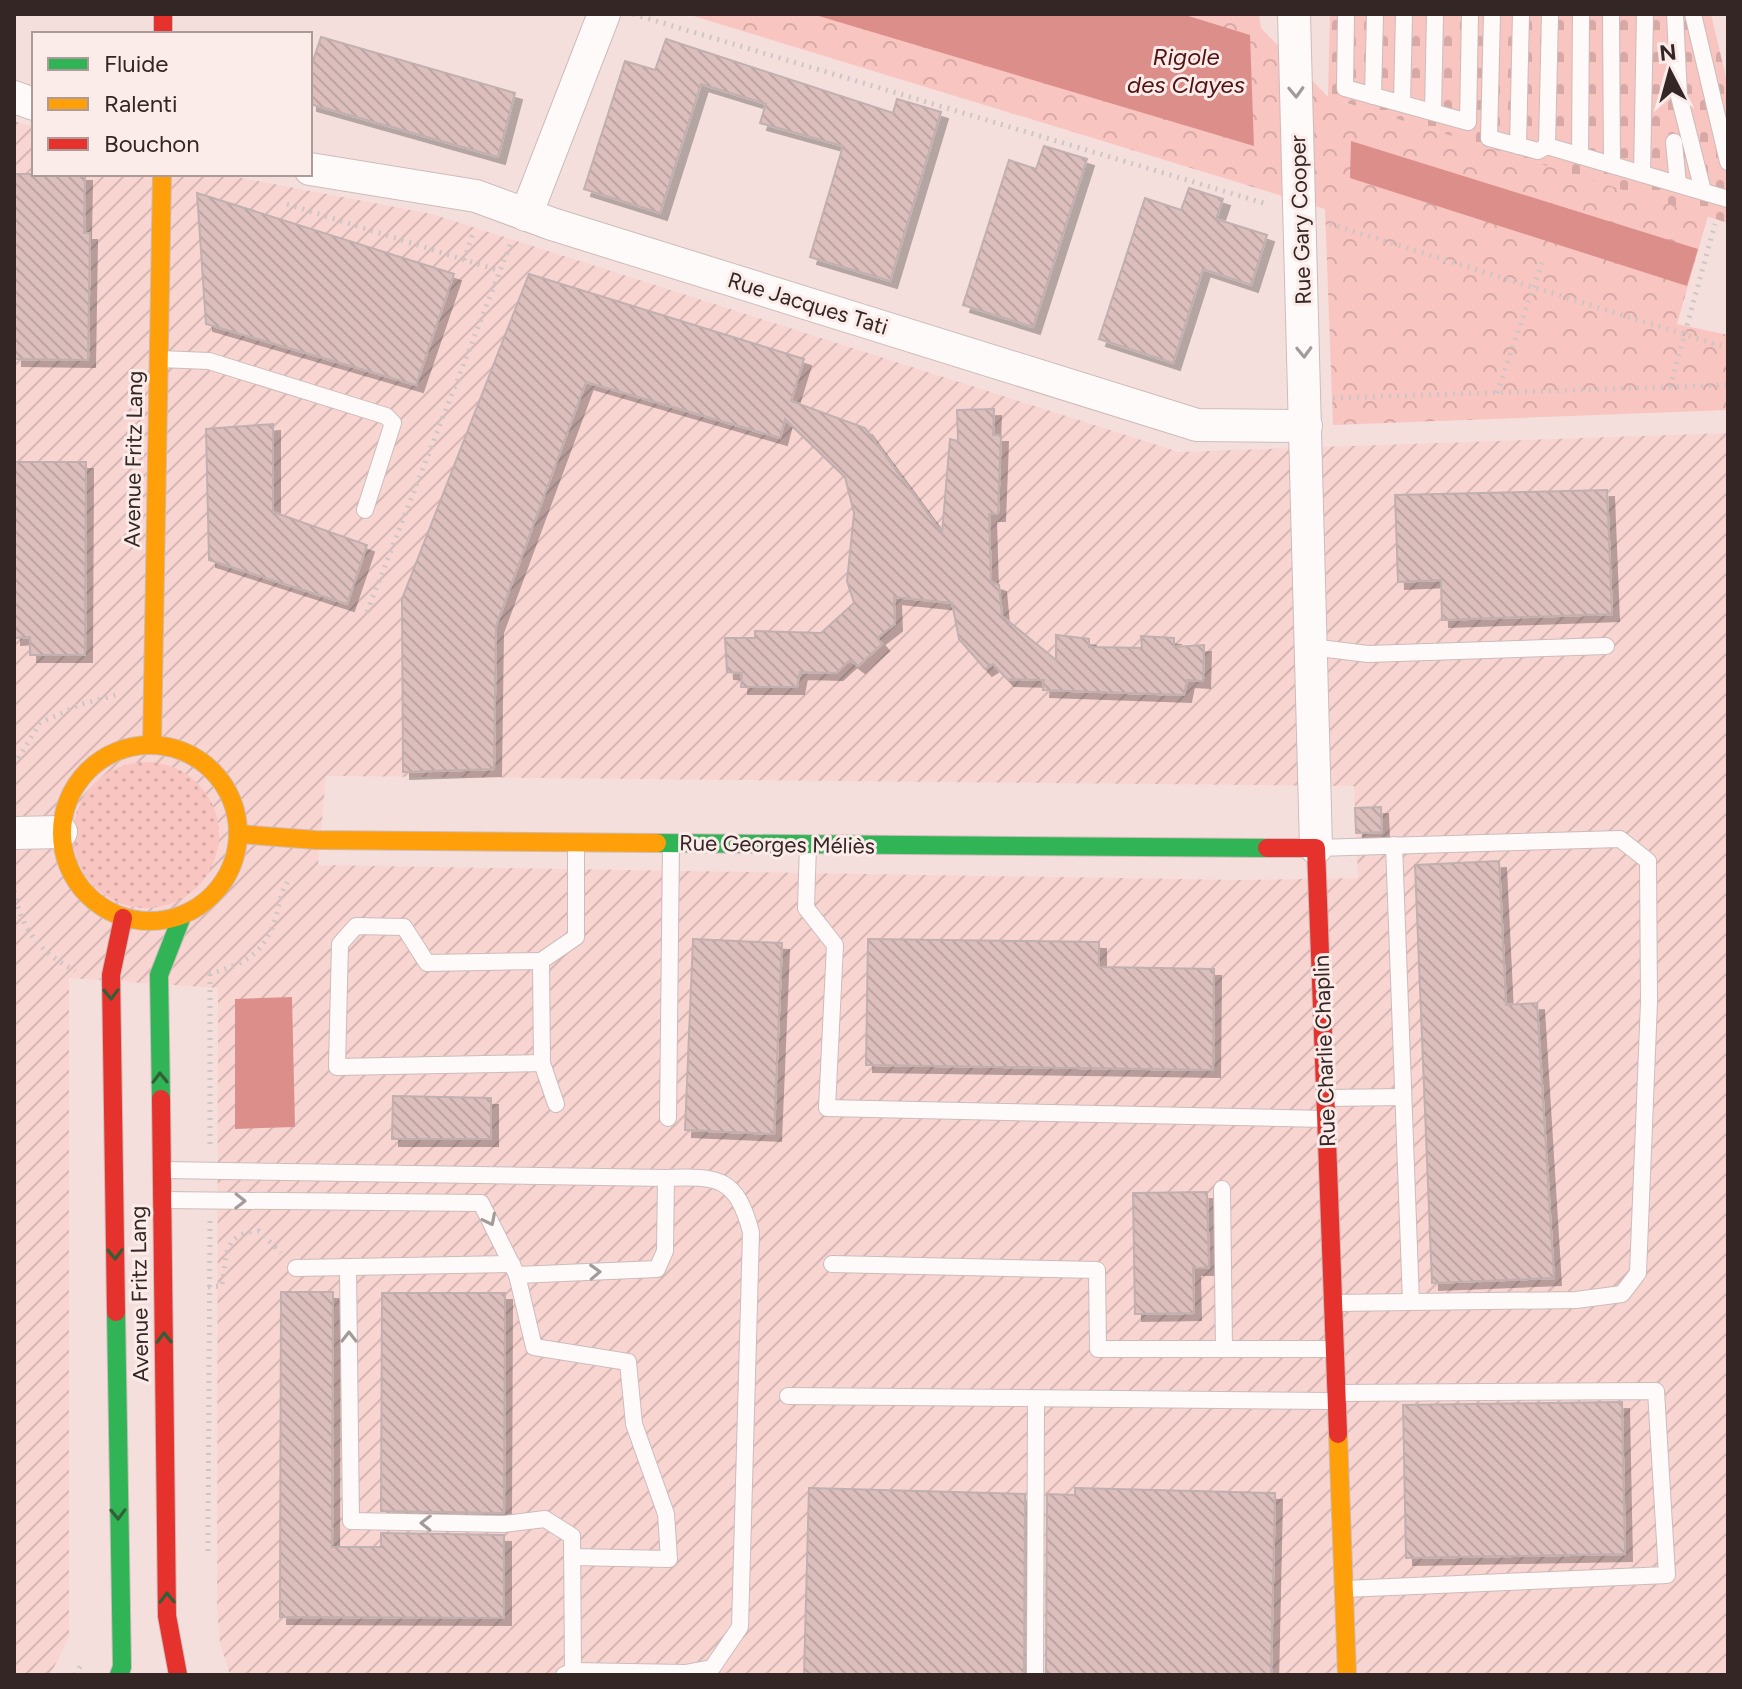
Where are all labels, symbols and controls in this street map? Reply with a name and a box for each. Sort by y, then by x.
legend [32,32,312,176]
north arrow [1630,32,1710,112]
text: N [1658,38,1678,67]
water label: Rigole des Clayes [1127,42,1245,99]
text: Fluide [104,49,168,78]
one-way arrow [1287,86,1305,99]
text: Ralenti [104,89,178,118]
text: Bouchon [104,129,200,158]
street label: Rue Gary Cooper [1284,134,1317,305]
street label: Rue Jacques Tati [724,266,891,341]
one-way arrow [1295,346,1312,359]
street label: Avenue Fritz Lang [118,371,149,547]
street label: Rue Georges Méliès [679,829,875,860]
street label: Rue Charlie Chaplin [1308,954,1341,1148]
one-way arrow [102,988,120,1001]
one-way arrow [152,1071,169,1084]
one-way arrow [234,1192,247,1210]
street label: Avenue Fritz Lang [124,1206,155,1382]
one-way arrow [480,1211,495,1226]
one-way arrow [106,1248,123,1261]
one-way arrow [589,1264,602,1281]
one-way arrow [340,1330,358,1343]
one-way arrow [155,1331,172,1344]
one-way arrow [109,1508,127,1521]
one-way arrow [419,1514,432,1531]
one-way arrow [158,1591,176,1604]

